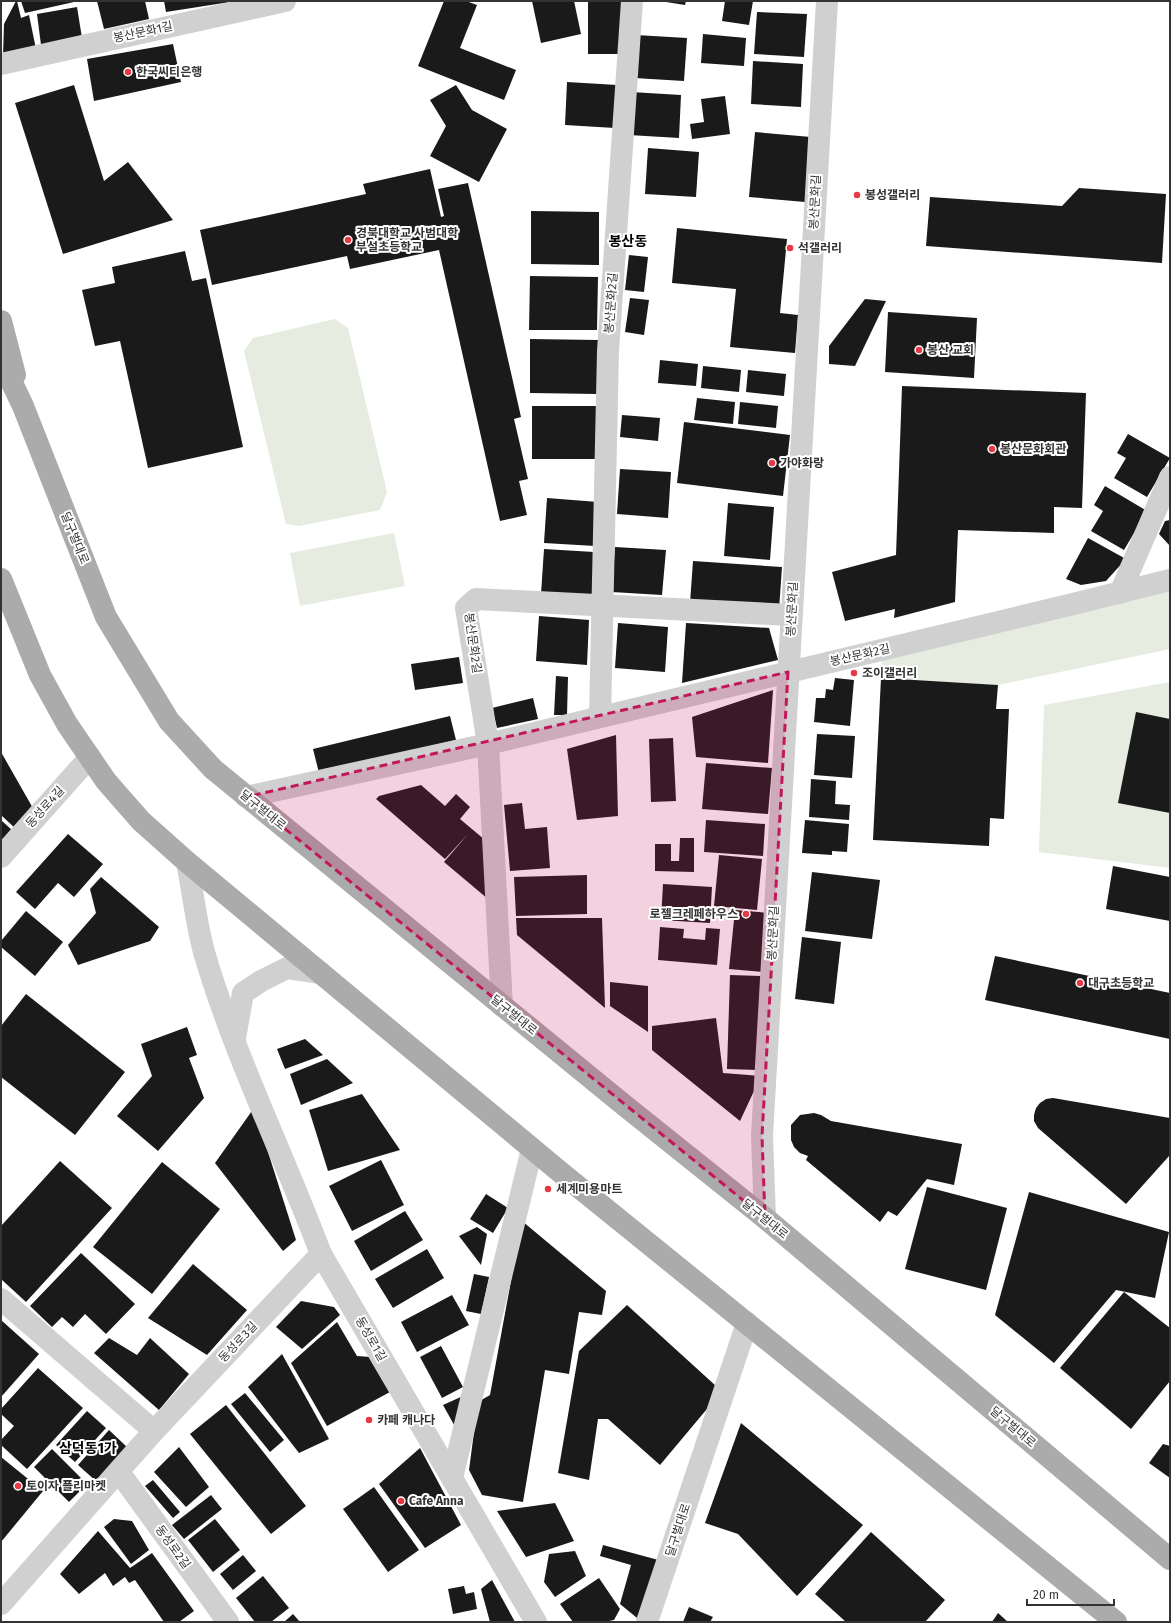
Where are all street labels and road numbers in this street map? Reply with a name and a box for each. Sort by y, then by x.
street label: 봉산문화1길 [112,19,174,45]
street label: 봉산문화길 [807,174,823,230]
street label: 봉산문화2길 [602,272,620,334]
street label: 달구벌대로 [58,510,92,566]
street label: 봉산문화길 [784,581,800,637]
street label: 봉산문화2길 [462,612,484,674]
street label: 봉산문화2길 [829,641,891,669]
street label: 동성로4길 [23,784,67,830]
street label: 달구벌대로 [237,787,289,833]
street label: 봉산문화길 [765,905,781,961]
street label: 달구벌대로 [488,992,540,1038]
street label: 달구벌대로 [739,1196,791,1242]
street label: 동성로1길 [353,1314,389,1364]
street label: 동성로3길 [216,1319,260,1365]
street label: 달구벌대로 [987,1404,1039,1450]
street label: 달구벌대로 [663,1502,693,1558]
street label: 동성로2길 [153,1523,193,1571]

